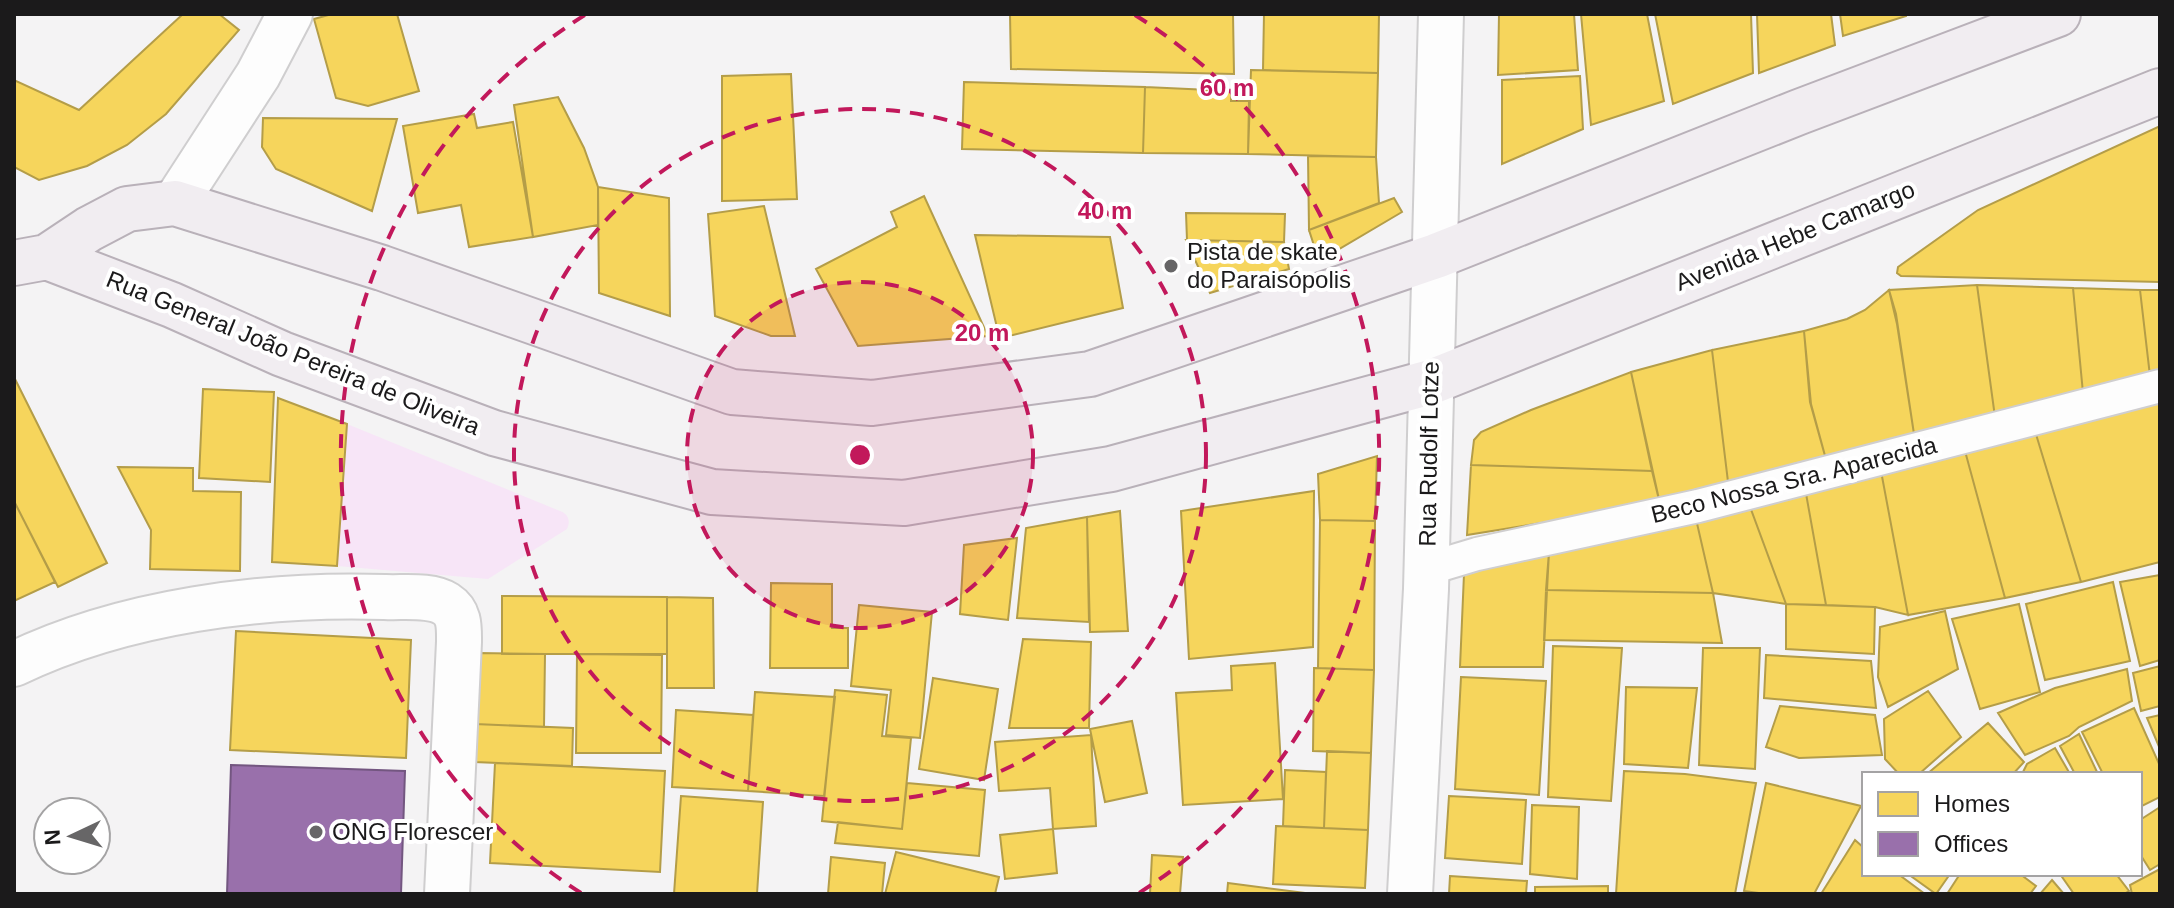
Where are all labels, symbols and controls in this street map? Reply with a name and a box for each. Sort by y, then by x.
text: 60 m [1200,74,1254,101]
street label: Avenida Hebe Camargo [1671,175,1918,296]
text: 40 m [1078,197,1132,224]
place label: Pista de skate do Paraisópolis [1187,238,1351,293]
marker: Pista de skate do Paraisópolis [1162,257,1180,275]
street label: Rua General João Pereira de Oliveira [103,265,484,440]
text: 20 m [955,319,1009,346]
street label: Rua Rudolf Lotze [1413,361,1444,547]
street label: Beco Nossa Sra. Aparecida [1648,431,1940,528]
centre of rings [846,441,874,469]
legend [1862,772,2142,876]
text: Homes [1934,790,2010,817]
north arrow [32,796,112,876]
place label: ONG Florescer [332,818,493,845]
marker: ONG Florescer [307,823,325,841]
text: N [40,829,66,846]
text: Offices [1934,830,2008,857]

